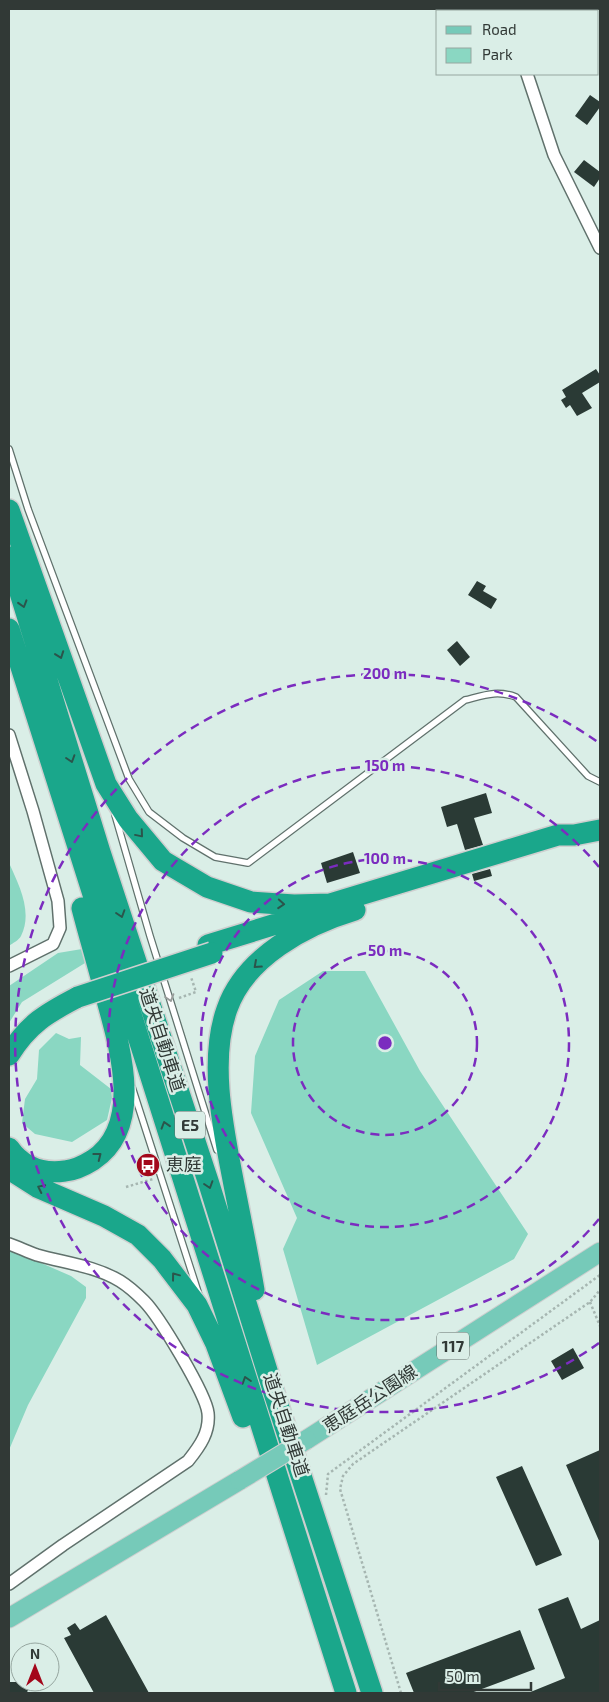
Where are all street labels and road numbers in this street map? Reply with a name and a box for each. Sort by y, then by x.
street label: 道央自動車道 [136,985,190,1094]
road number: E5 [175,1112,205,1138]
road number: 117 [437,1332,469,1360]
street label: 恵庭岳公園線 [318,1360,421,1437]
street label: 道央自動車道 [260,1370,314,1479]

